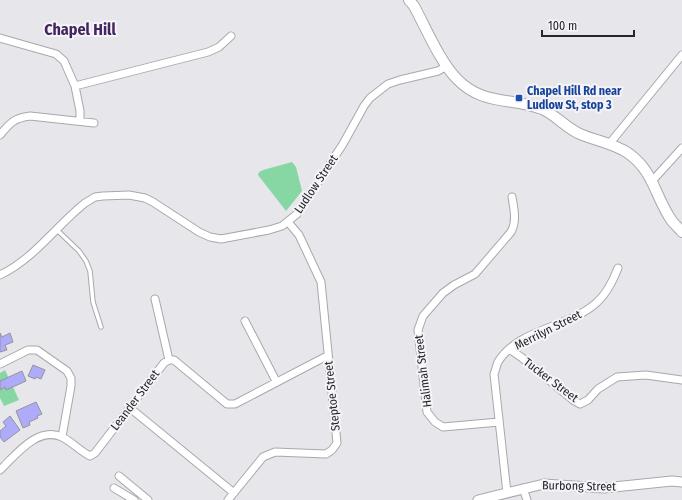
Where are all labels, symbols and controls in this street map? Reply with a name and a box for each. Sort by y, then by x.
scale bar [542,12,634,38]
text: 100 m [548,19,577,33]
district label: Chapel Hill [44,20,116,39]
place label: Chapel Hill Rd near Ludlow St, stop 3 [527,84,622,112]
marker: Chapel Hill Rd near Ludlow St, stop 3 [514,93,524,103]
street label: Ludlow Street [291,152,341,216]
street label: Merrilyn Street [512,307,584,353]
street label: Halimah Street [412,334,434,408]
street label: Tucker Street [521,355,581,405]
street label: Steptoe Street [321,360,343,432]
street label: Leander Street [108,367,162,433]
street label: Burbong Street [542,478,616,494]

